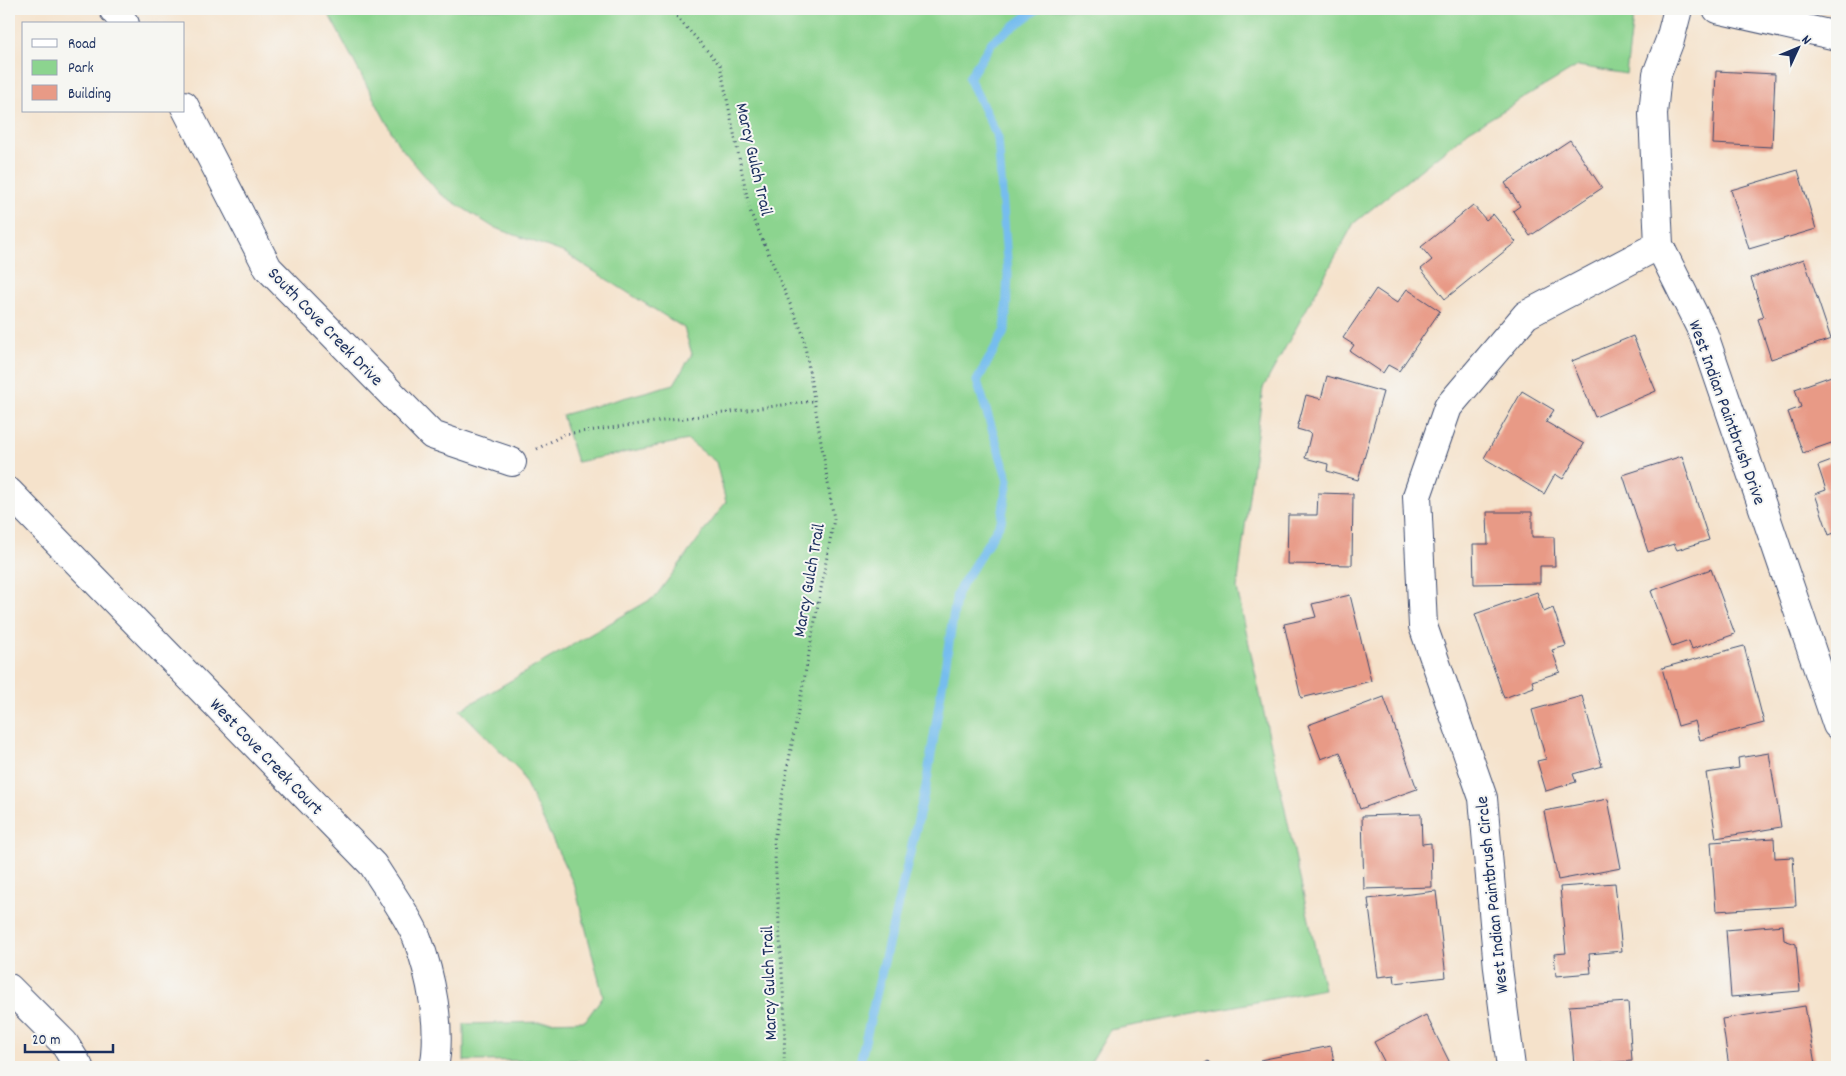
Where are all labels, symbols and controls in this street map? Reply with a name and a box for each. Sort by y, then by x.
legend [22,22,185,112]
north arrow [1774,22,1824,72]
text: N [1796,31,1816,50]
text: Road [68,34,96,56]
text: Park [68,58,94,80]
text: Building [68,84,111,106]
street label: Marcy Gulch Trail [727,101,778,219]
street label: South Cove Creek Drive [261,263,388,393]
street label: West Indian Paintbrush Drive [1681,317,1771,509]
street label: Marcy Gulch Trail [788,521,833,639]
street label: West Cove Creek Court [203,694,328,822]
street label: West Indian Paintbrush Circle [1471,795,1516,995]
street label: Marcy Gulch Trail [756,924,785,1041]
scale bar [25,1021,112,1053]
text: 20 m [32,1030,60,1052]

